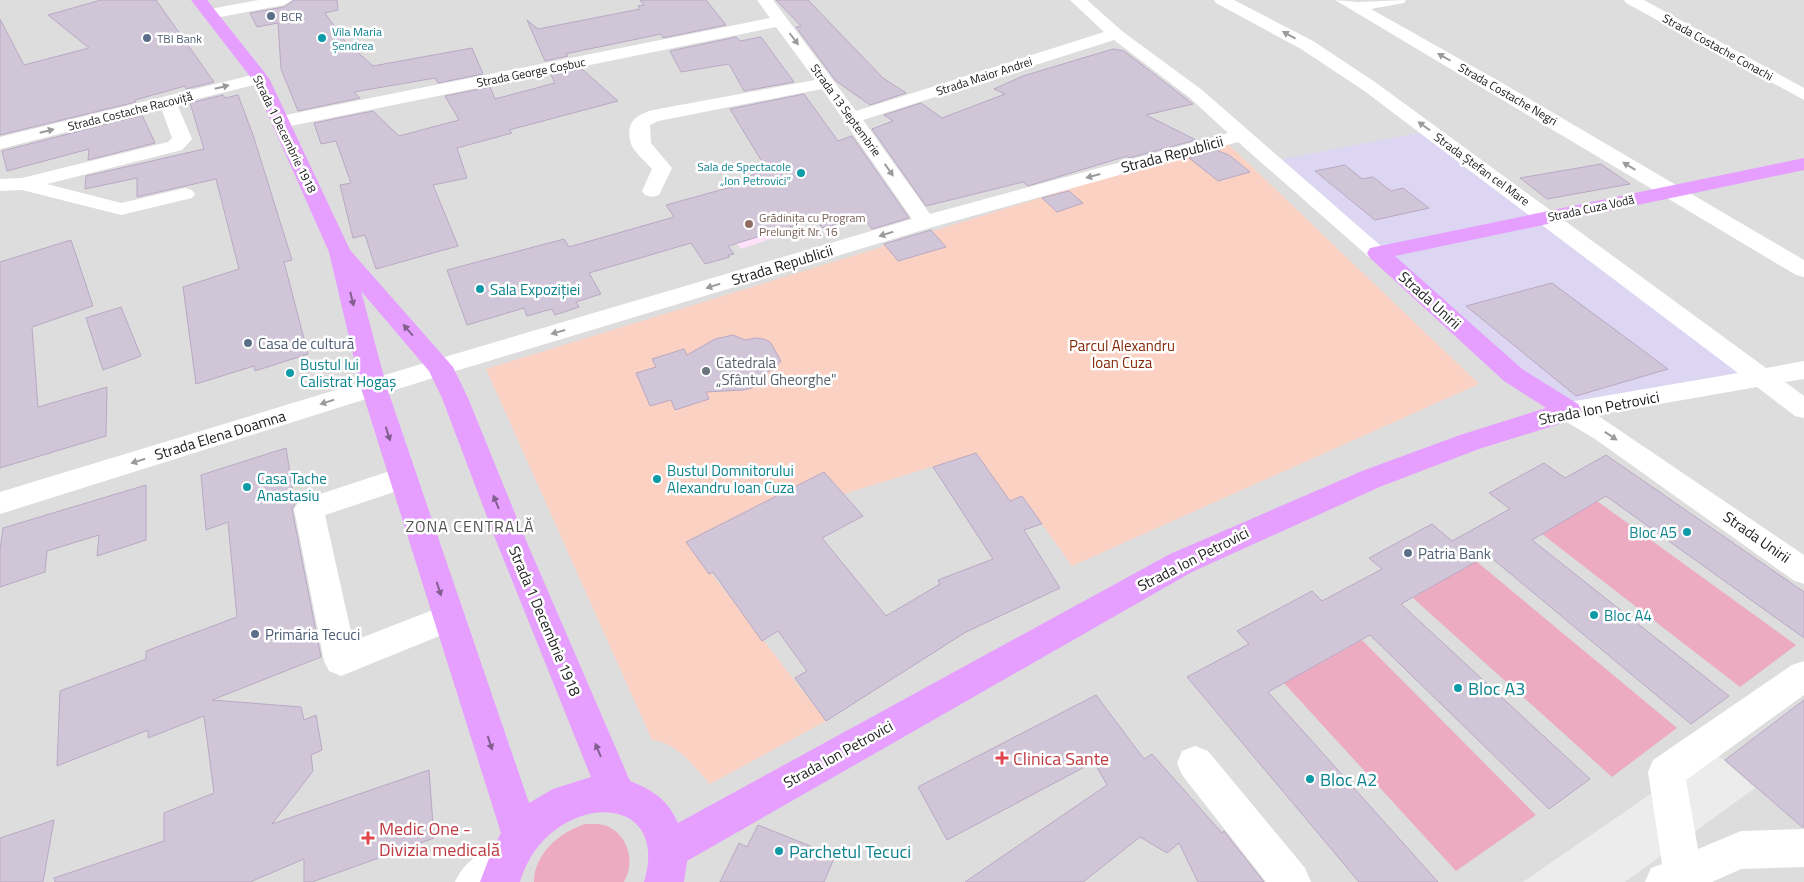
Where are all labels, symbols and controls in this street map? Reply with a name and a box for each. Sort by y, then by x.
place label: BCR [281,7,302,26]
street label: Strada Costache Conachi [1659,9,1777,85]
marker: BCR [265,10,277,22]
place label: Vila Maria Șendrea [332,22,382,55]
place label: TBI Bank [157,29,202,48]
one-way arrow [1282,31,1297,39]
marker: TBI Bank [141,32,153,44]
marker: Vila Maria Șendrea [316,32,328,44]
one-way arrow [789,32,799,46]
street label: Strada Maior Andrei [933,51,1035,101]
street label: Strada George Coșbuc [475,52,587,92]
one-way arrow [1437,53,1452,61]
street label: Strada Costache Negri [1455,58,1561,130]
street label: Strada 13 Septembrie [806,60,886,160]
street label: Strada 1 Decembrie 1918 [248,72,322,196]
one-way arrow [214,83,229,91]
street label: Strada Costache Racoviță [66,86,194,136]
one-way arrow [1417,121,1431,131]
one-way arrow [40,127,55,135]
street label: Strada Ștefan cel Mare [1430,128,1534,210]
street label: Strada Republicii [1118,129,1226,179]
place label: Sala de Spectacole „Ion Petrovici” [697,157,791,190]
one-way arrow [1623,161,1636,170]
one-way arrow [884,164,894,177]
marker: Sala de Spectacole „Ion Petrovici” [795,167,807,179]
one-way arrow [1085,172,1100,180]
street label: Strada Cuza Vodă [1546,190,1636,226]
place label: Grădinița cu Program Prelungit Nr. 16 [759,208,866,241]
marker: Grădinița cu Program Prelungit Nr. 16 [743,218,755,230]
one-way arrow [878,230,893,238]
street label: Strada Republicii [728,239,836,291]
street label: Strada Unirii [1394,266,1466,334]
place label: Sala Expoziției [490,278,580,301]
one-way arrow [706,282,721,290]
marker: Sala Expoziției [474,283,486,295]
one-way arrow [348,292,356,307]
one-way arrow [402,324,414,336]
one-way arrow [550,329,565,337]
place label: Casa de cultură [258,332,355,355]
park label: Parcul Alexandru Ioan Cuza [1069,334,1175,374]
marker: Casa de cultură [242,337,254,349]
place label: Catedrala „Sfântul Gheorghe" [716,351,837,391]
place label: Bustul lui Calistrat Hogaș [300,353,396,393]
marker: Catedrala „Sfântul Gheorghe" [700,365,712,377]
marker: Bustul lui Calistrat Hogaș [284,367,296,379]
street label: Strada Ion Petrovici [1537,385,1661,431]
one-way arrow [319,399,334,407]
street label: Strada Elena Doamna [152,404,289,466]
one-way arrow [385,427,393,442]
one-way arrow [1604,431,1618,441]
one-way arrow [130,457,145,465]
place label: Bustul Domnitorului Alexandru Ioan Cuza [667,459,795,499]
place label: Casa Tache Anastasiu [257,467,327,507]
marker: Bustul Domnitorului Alexandru Ioan Cuza [651,473,663,485]
marker: Casa Tache Anastasiu [241,481,253,493]
one-way arrow [491,495,499,509]
street label: Strada Unirii [1719,505,1795,569]
district label: ZONA CENTRALĂ [405,514,535,538]
street label: Strada Ion Petrovici [1133,521,1253,597]
place label: Bloc A5 [1629,521,1677,544]
marker: Bloc A5 [1681,526,1693,538]
street label: Strada 1 Decembrie 1918 [503,542,587,700]
place label: Patria Bank [1418,542,1491,565]
marker: Patria Bank [1402,547,1414,559]
one-way arrow [435,582,443,597]
place label: Bloc A4 [1604,604,1652,627]
marker: Bloc A4 [1588,609,1600,621]
place label: Primăria Tecuci [265,623,360,646]
marker: Primăria Tecuci [249,628,261,640]
place label: Bloc A3 [1468,675,1525,702]
marker: Bloc A3 [1452,682,1464,694]
street label: Strada Ion Petrovici [779,714,897,794]
one-way arrow [486,736,494,751]
one-way arrow [594,742,601,757]
place label: Clinica Sante [1013,745,1109,772]
marker: Clinica Sante [995,751,1009,765]
place label: Bloc A2 [1320,766,1377,793]
marker: Bloc A2 [1304,773,1316,785]
place label: Medic One - Divizia medicală [379,815,500,863]
marker: Medic One - Divizia medicală [361,831,375,845]
place label: Parchetul Tecuci [789,838,911,865]
marker: Parchetul Tecuci [773,845,785,857]

